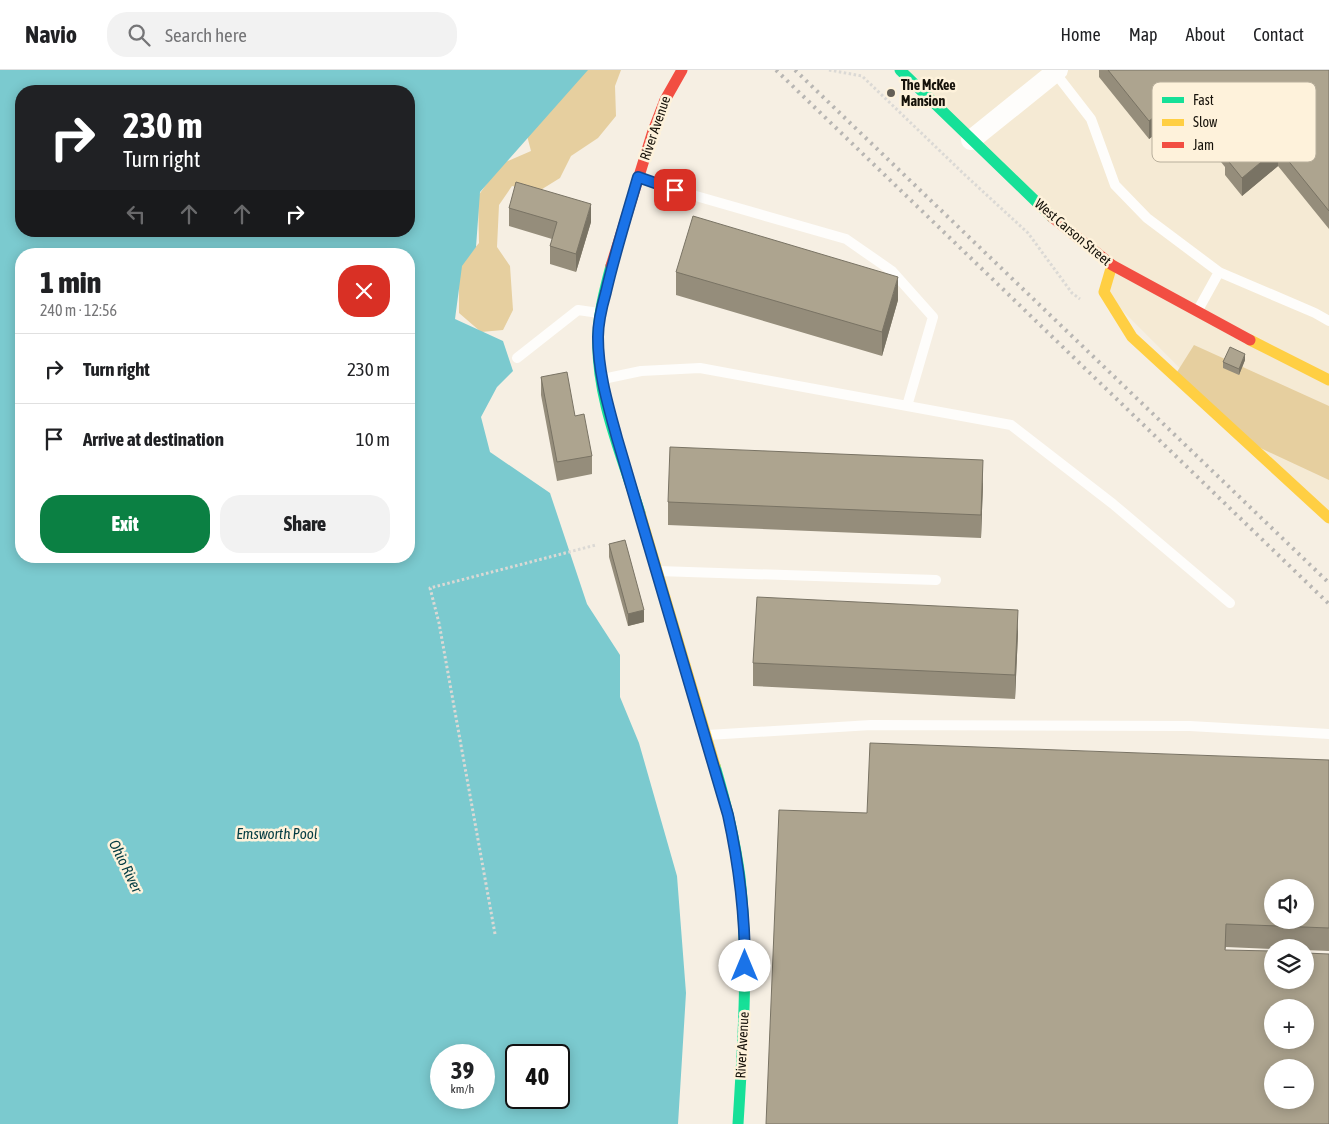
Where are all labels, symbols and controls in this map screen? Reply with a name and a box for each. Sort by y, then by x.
search box [107,12,457,57]
text: Navio [25,21,77,48]
icon: search [125,21,153,49]
text: Search here [165,24,247,46]
text: Home [1061,24,1101,45]
text: Map [1129,24,1158,45]
text: About [1186,24,1225,45]
text: Contact [1253,24,1304,45]
place label: The McKee Mansion [901,77,956,109]
legend [1152,82,1316,162]
marker: The McKee Mansion [885,87,897,99]
text: Fast [1193,92,1214,108]
street label: River Avenue [637,94,673,162]
icon: right [40,105,105,170]
text: 230 m [123,105,202,145]
text: Slow [1193,114,1218,130]
text: Jam [1193,137,1214,153]
text: Turn right [123,146,200,172]
pin [654,169,696,211]
icon: arrive [661,176,689,204]
street label: West Carson Street [1032,195,1114,269]
icon: left [122,200,150,228]
icon: ahead [175,200,203,228]
icon: ahead [228,200,256,228]
icon: right [281,200,309,228]
text: 1 min [40,265,101,299]
button: close [338,265,390,317]
text: 240 m · 12:56 [40,301,117,319]
icon: right [40,355,68,383]
text: Turn right [83,358,150,380]
text: 230 m [347,358,390,380]
icon: arrive [40,425,68,453]
text: Arrive at destination [83,428,224,450]
text: 10 m [356,428,390,450]
button: Exit [40,495,210,553]
button: Share [220,495,390,553]
water label: Emsworth Pool [236,825,318,842]
water label: Ohio River [106,837,146,896]
map controls [1264,879,1314,1109]
button: sound [1264,879,1314,929]
position arrow [718,939,770,991]
button: layers [1264,939,1314,989]
button: + [1264,999,1314,1049]
street label: River Avenue [732,1011,752,1079]
speed limit sign: 40 [505,1044,570,1109]
text: 39 [451,1056,474,1084]
button: − [1264,1059,1314,1109]
text: km/h [451,1082,474,1096]

